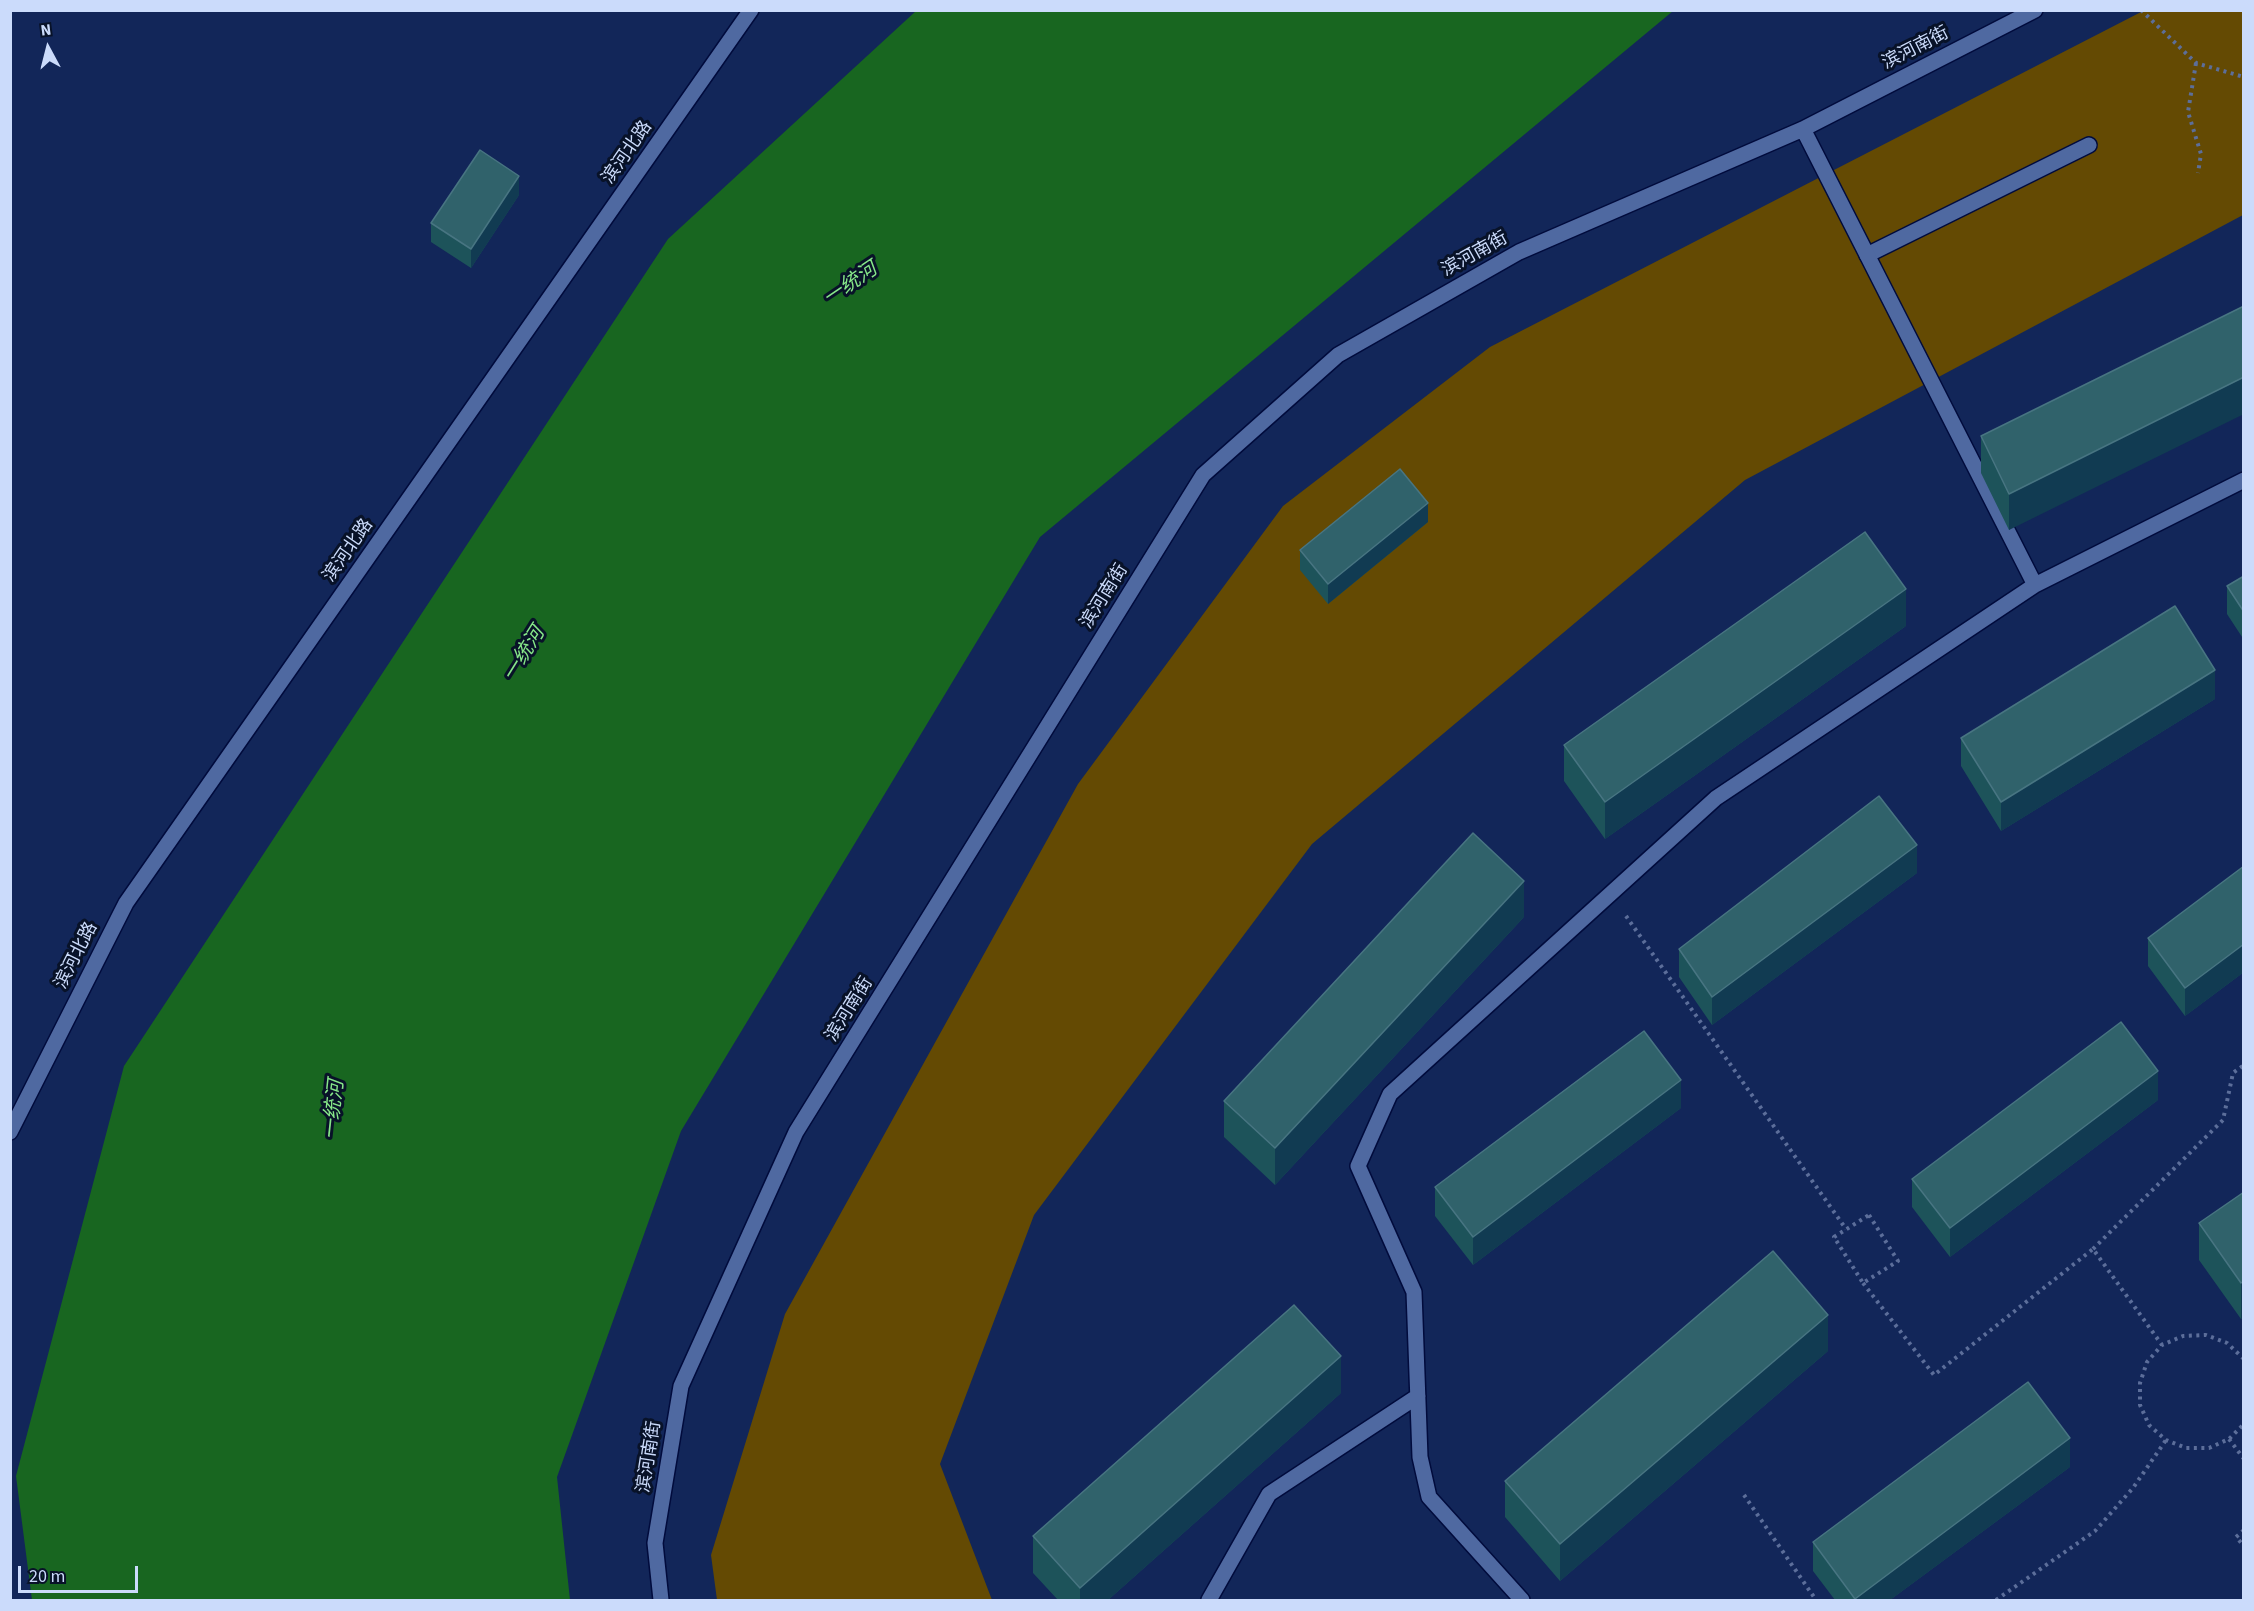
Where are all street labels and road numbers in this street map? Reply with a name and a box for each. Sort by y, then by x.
street label: 滨河南街 [1879,23,1953,75]
street label: 滨河北路 [599,117,657,189]
street label: 滨河南街 [1438,228,1512,282]
street label: 滨河北路 [320,515,378,587]
street label: 滨河南街 [1077,561,1133,633]
street label: 滨河北路 [51,919,103,993]
street label: 滨河南街 [822,974,878,1046]
street label: 滨河南街 [634,1420,666,1494]

